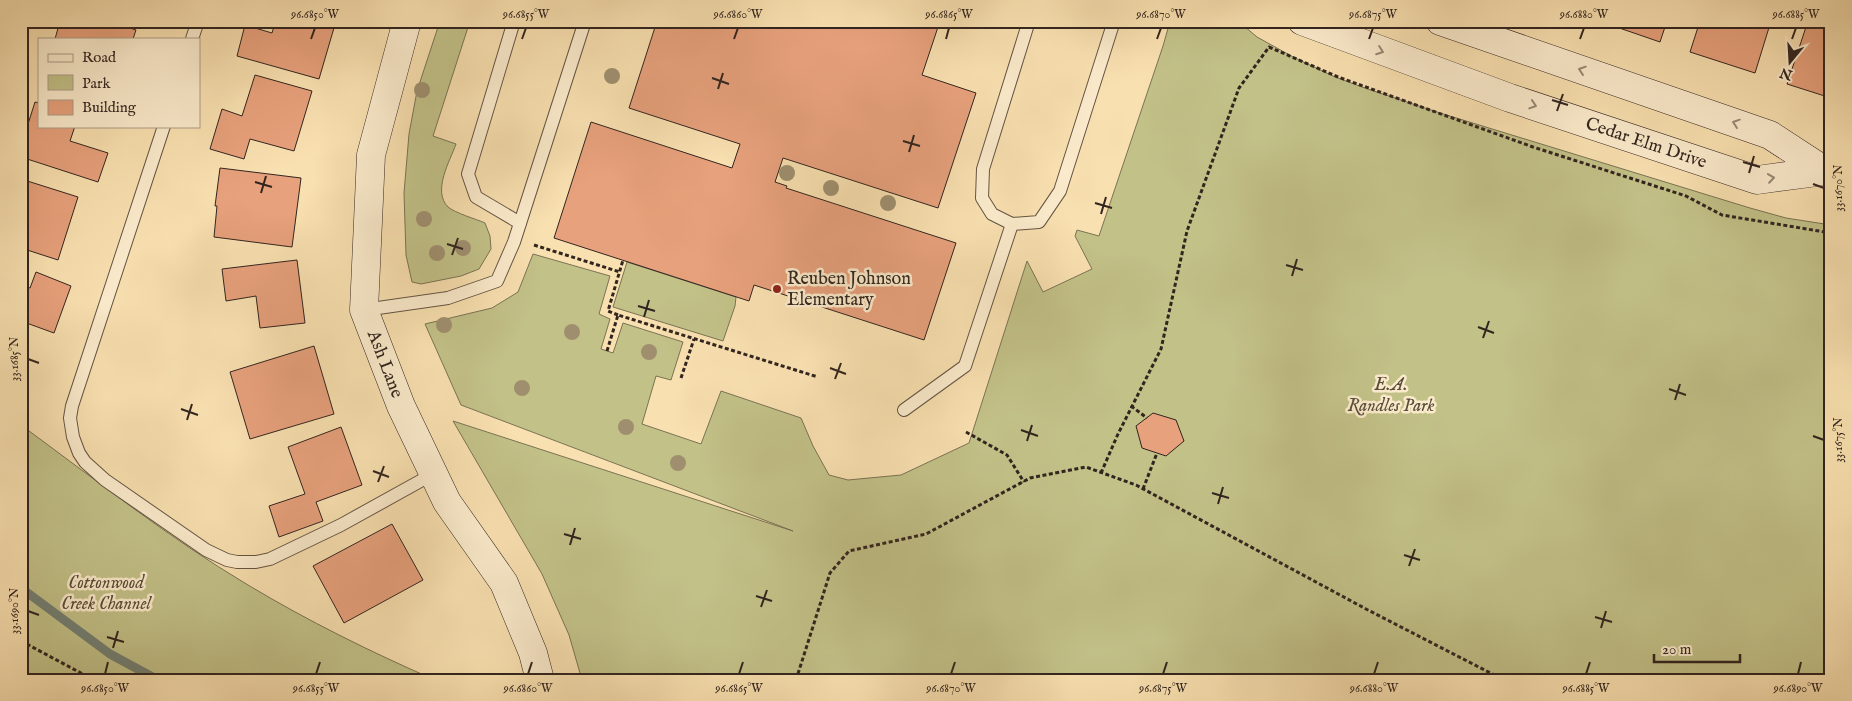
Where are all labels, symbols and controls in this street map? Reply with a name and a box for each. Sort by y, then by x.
text: 96.6850°W [290,7,340,22]
text: 96.6855°W [502,7,550,22]
text: 96.6860°W [713,7,763,22]
text: 96.6865°W [924,7,973,22]
text: 96.6870°W [1135,7,1186,22]
text: 96.6875°W [1348,7,1397,22]
text: 96.6880°W [1559,7,1609,22]
text: 96.6885°W [1772,7,1820,22]
legend [38,38,200,128]
north arrow [1764,38,1814,88]
one-way arrow [1375,45,1384,55]
text: Road [82,48,117,67]
text: N [1778,63,1796,84]
one-way arrow [1579,66,1587,76]
text: Park [82,74,112,93]
text: Building [82,98,137,117]
one-way arrow [1528,99,1537,109]
street label: Cedar Elm Drive [1582,112,1709,174]
one-way arrow [1732,119,1741,129]
text: 33.1670°N [1831,164,1846,211]
one-way arrow [1767,173,1775,184]
place label: Reuben Johnson Elementary [787,268,911,312]
marker: Reuben Johnson Elementary [771,283,783,295]
street label: Ash Lane [361,326,408,401]
text: 33.1685°N [7,336,22,381]
park label: E.A. Randles Park [1348,374,1434,418]
text: 33.1675°N [1831,417,1846,463]
park label: Cottonwood Creek Channel [61,572,152,616]
text: 33.1690°N [7,587,22,634]
scale bar [1654,631,1741,663]
text: 20 m [1662,640,1692,659]
text: 96.6850°W [80,681,130,696]
text: 96.6855°W [292,681,340,696]
text: 96.6860°W [503,681,553,696]
text: 96.6865°W [714,681,763,696]
text: 96.6870°W [925,681,976,696]
text: 96.6875°W [1138,681,1187,696]
text: 96.6880°W [1349,681,1399,696]
text: 96.6885°W [1562,681,1610,696]
text: 96.6890°W [1772,681,1823,696]

